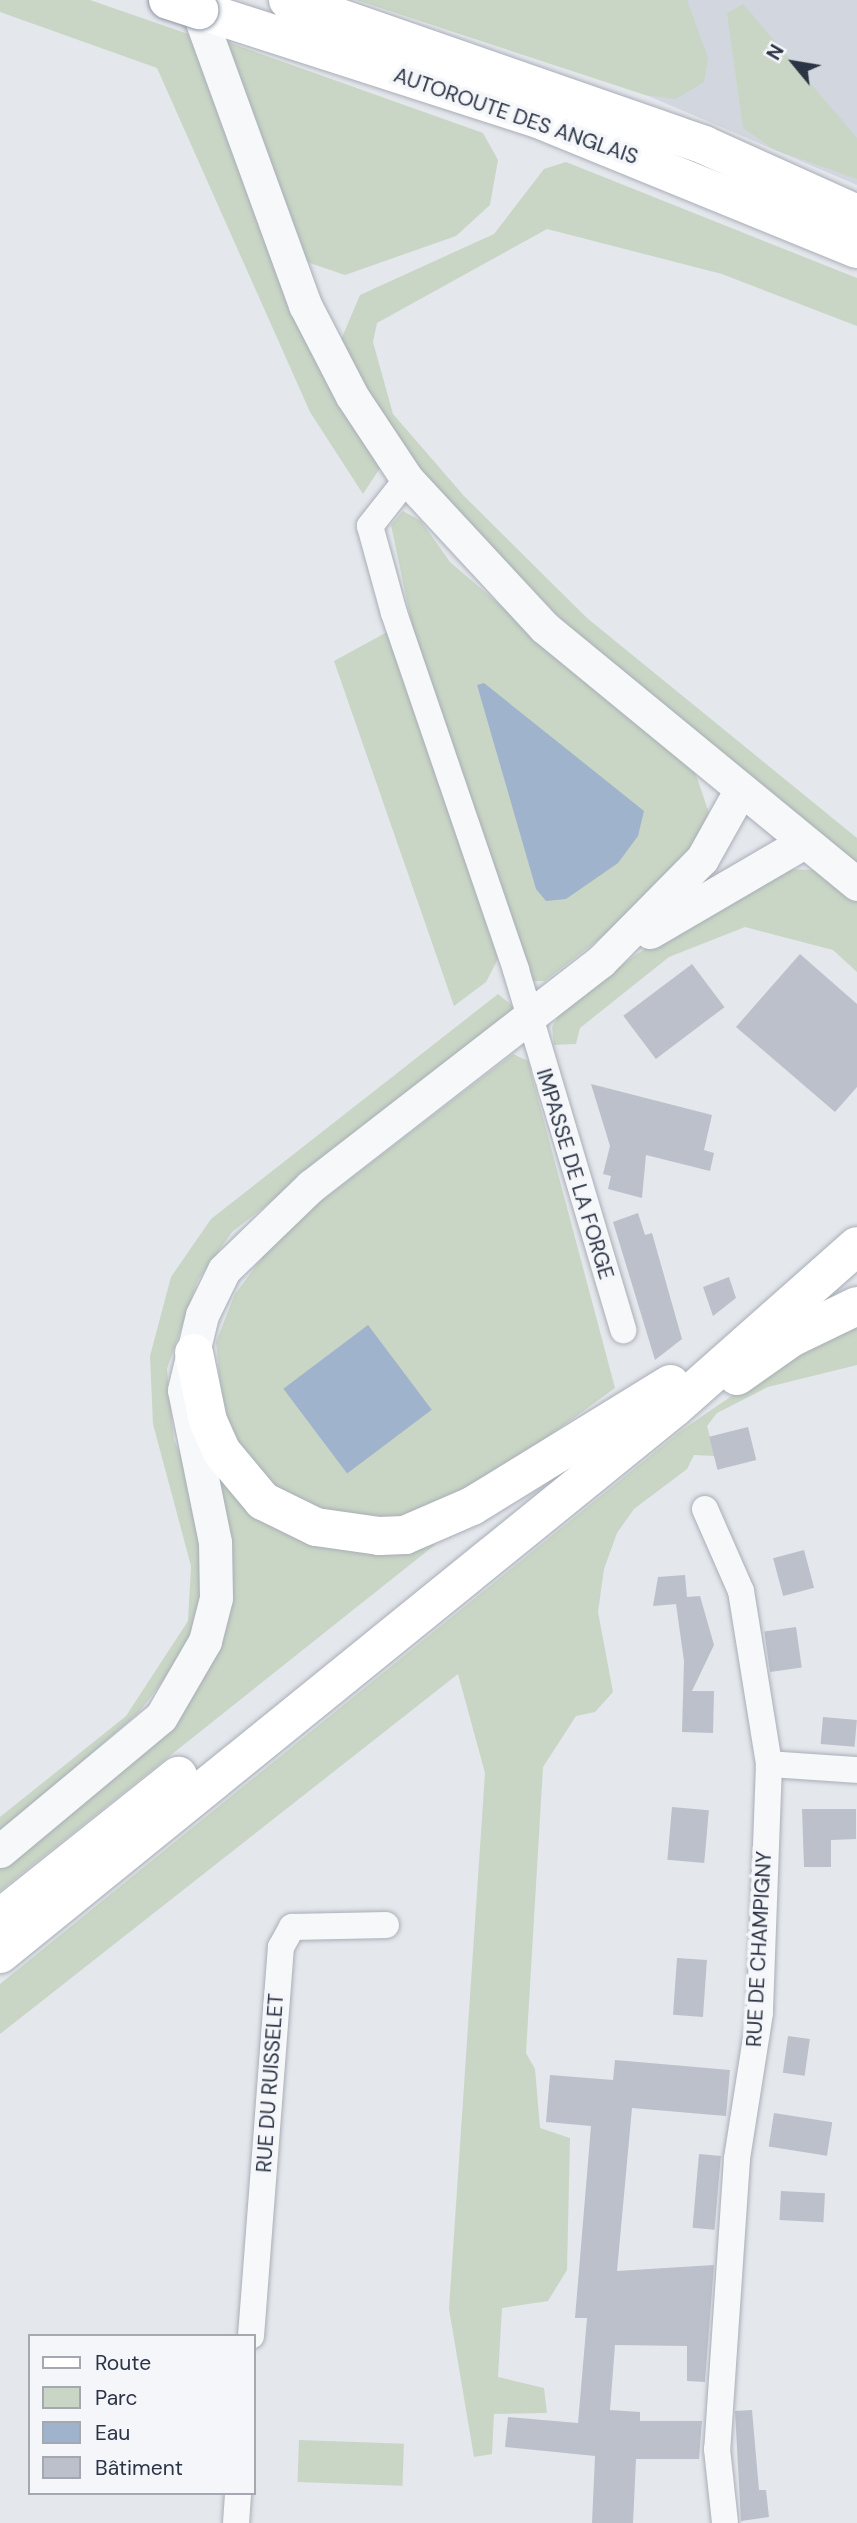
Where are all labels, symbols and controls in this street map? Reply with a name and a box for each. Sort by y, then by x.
north arrow [759,28,829,98]
text: N [761,40,790,65]
street label: AUTOROUTE DES ANGLAIS [391,62,641,170]
street label: IMPASSE DE LA FORGE [531,1066,619,1282]
street label: RUE DE CHAMPIGNY [741,1850,777,2048]
street label: RUE DU RUISSELET [251,1993,289,2173]
legend [28,2334,256,2495]
text: Route [95,2349,151,2377]
text: Parc [95,2384,138,2412]
text: Eau [95,2419,130,2447]
text: Bâtiment [95,2454,183,2482]

